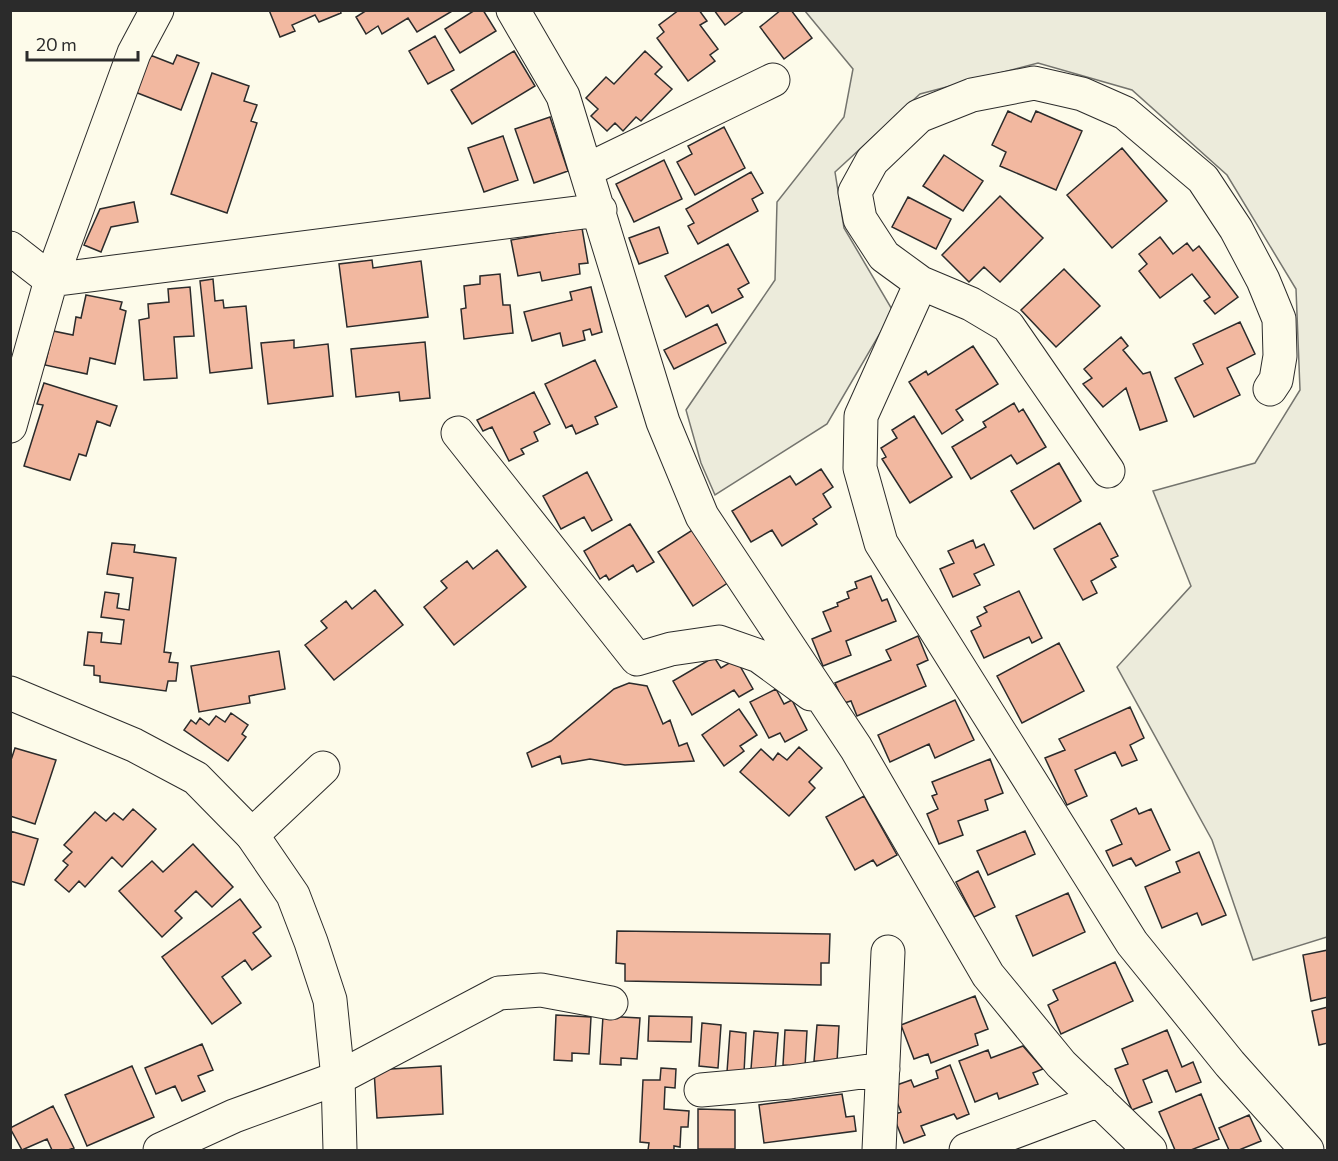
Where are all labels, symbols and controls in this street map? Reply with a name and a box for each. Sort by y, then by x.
scale bar [27,24,138,62]
text: 20 m [36,33,77,55]

